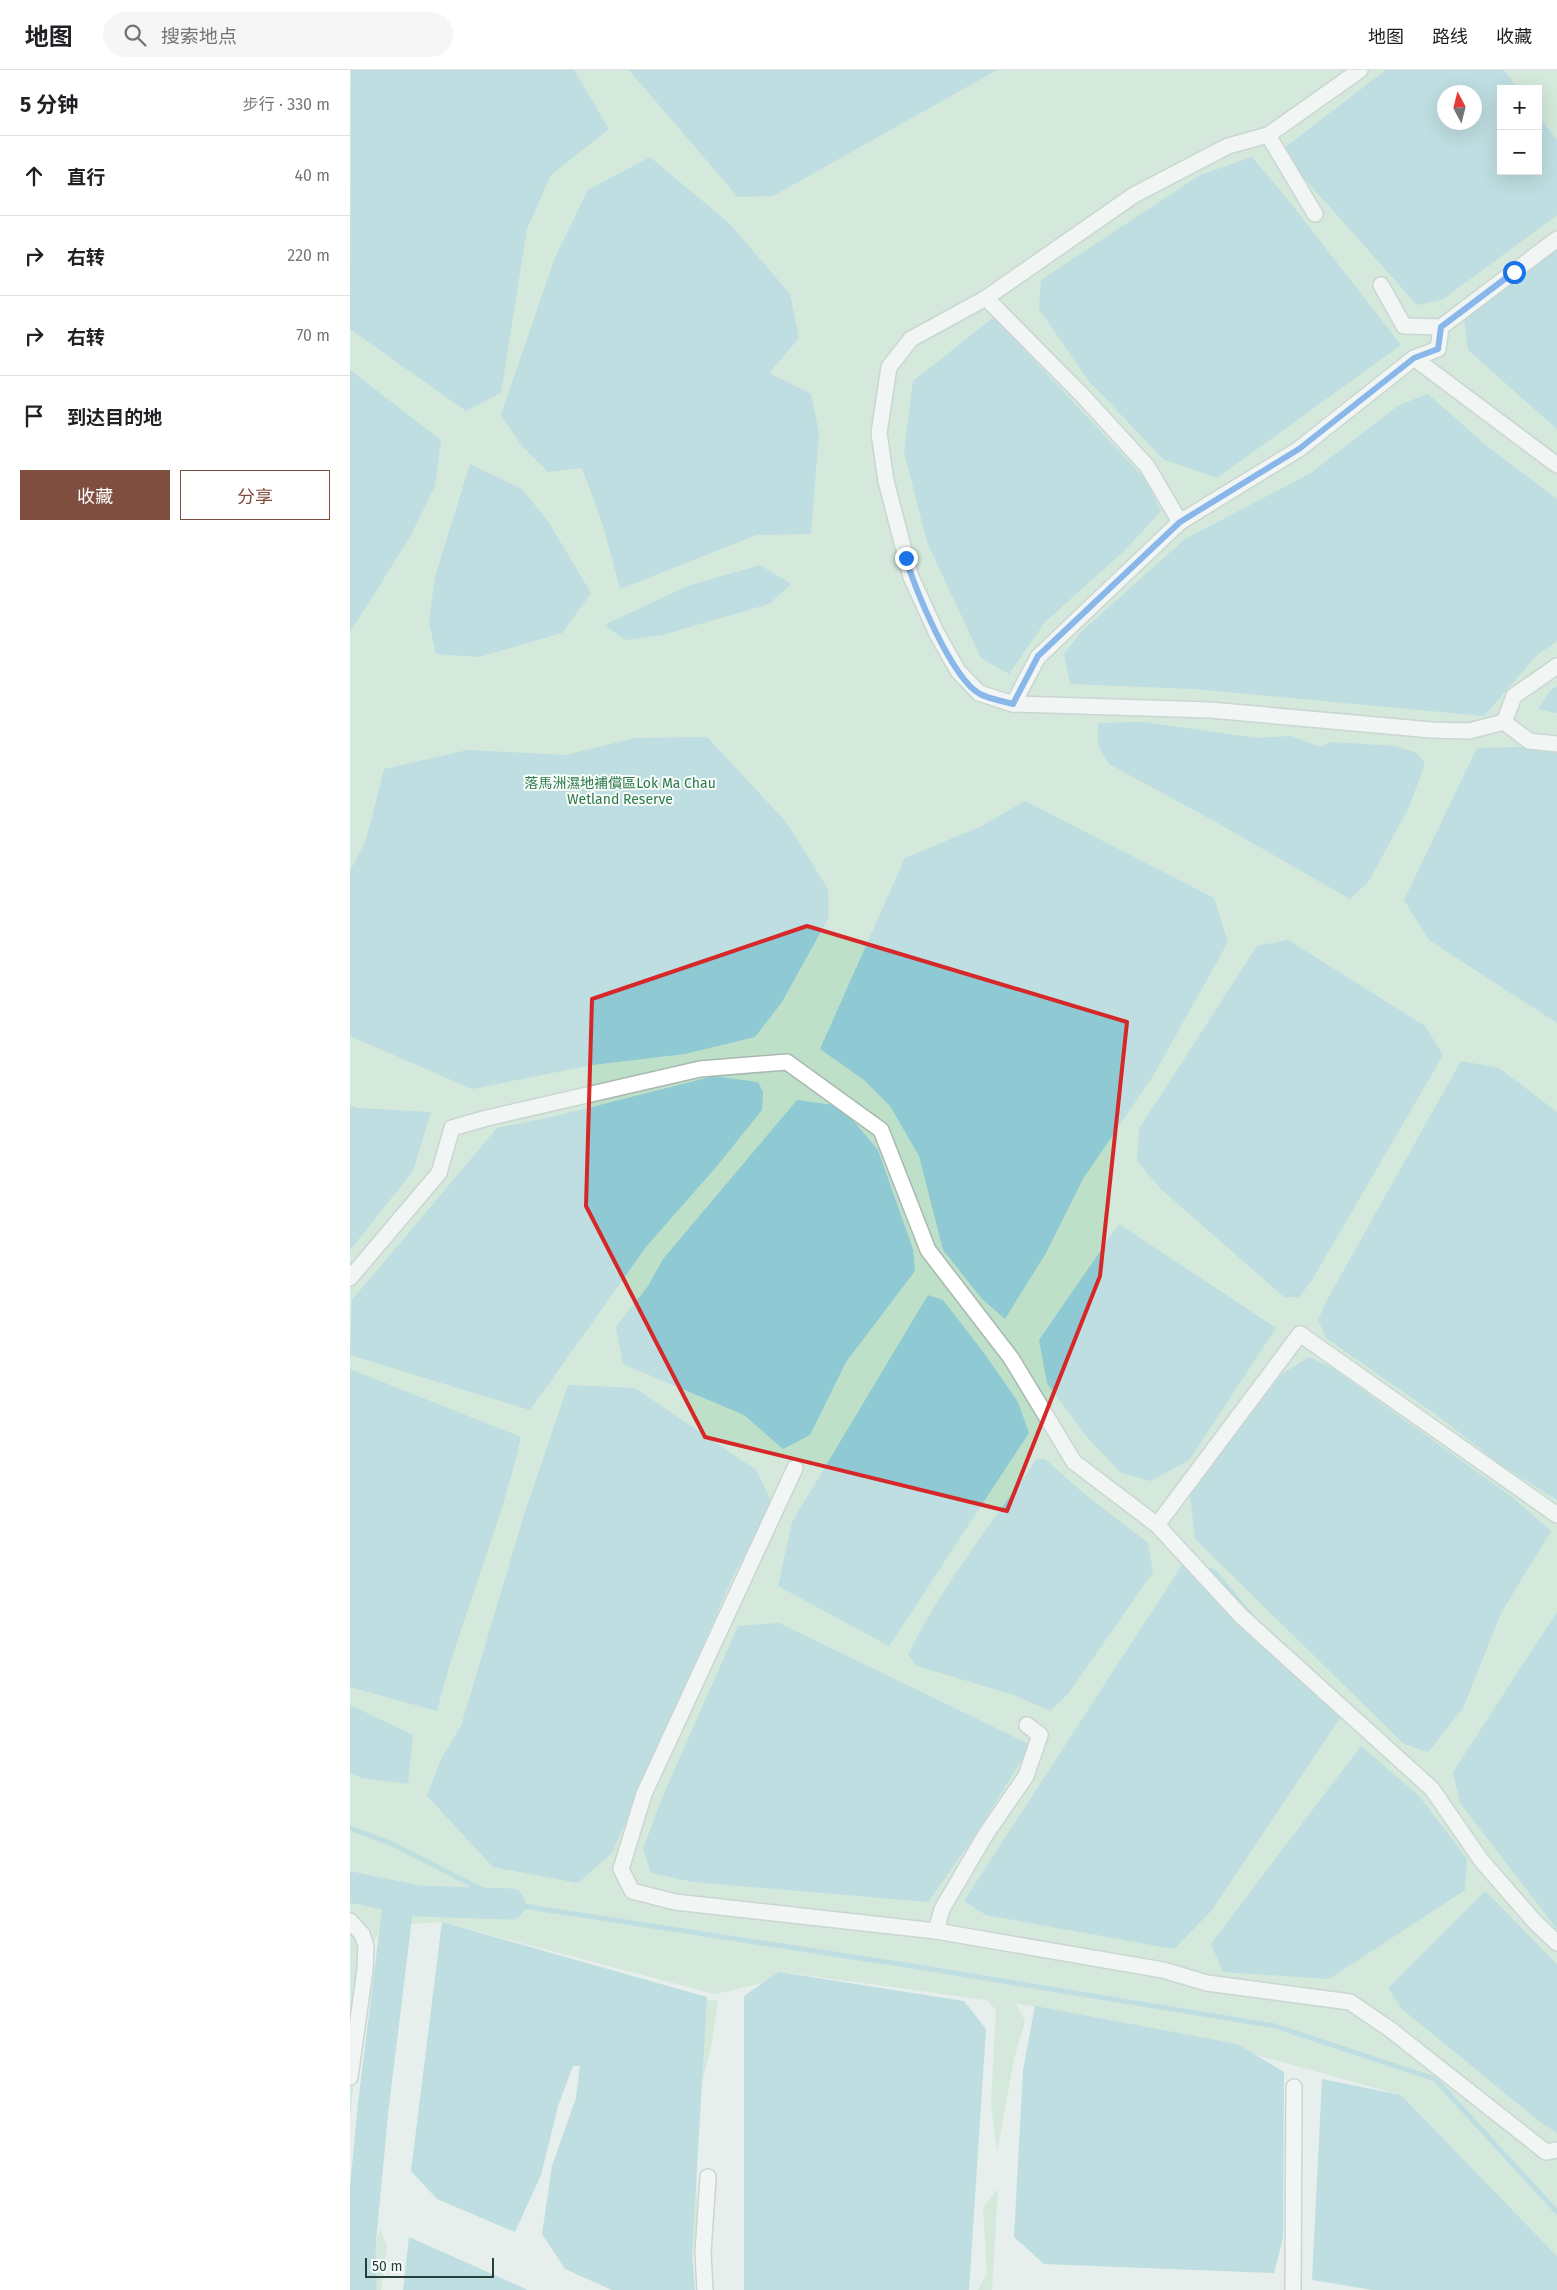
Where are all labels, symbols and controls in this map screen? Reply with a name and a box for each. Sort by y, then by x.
search box [103,12,453,57]
icon: search [121,21,149,49]
text: 地图 [25,23,73,51]
text: 搜索地点 [161,25,237,48]
text: 地图 [1368,26,1404,48]
text: 路线 [1432,26,1468,48]
text: 收藏 [1496,26,1532,48]
north arrow [1437,85,1482,130]
map controls [1497,85,1542,175]
button: + [1497,85,1542,130]
text: 5 分钟 [20,92,78,118]
text: 步行 · 330 m [243,95,330,114]
button: − [1497,130,1542,175]
icon: ahead [20,162,48,190]
text: 直行 [67,166,105,189]
text: 40 m [295,166,330,185]
icon: right [20,242,48,270]
text: 右转 [67,246,105,269]
text: 220 m [287,246,330,265]
route start [1503,261,1526,284]
icon: right [20,322,48,350]
text: 右转 [67,326,105,349]
text: 70 m [296,326,330,345]
icon: arrive [20,402,48,430]
text: 到达目的地 [67,406,162,429]
button: 收藏 [20,470,170,520]
button: 分享 [180,470,330,520]
route end [895,547,918,570]
park label: 落馬洲濕地補償區Lok Ma Chau Wetland Reserve [524,775,716,808]
scale bar [365,2255,494,2278]
text: 50 m [372,2258,403,2275]

